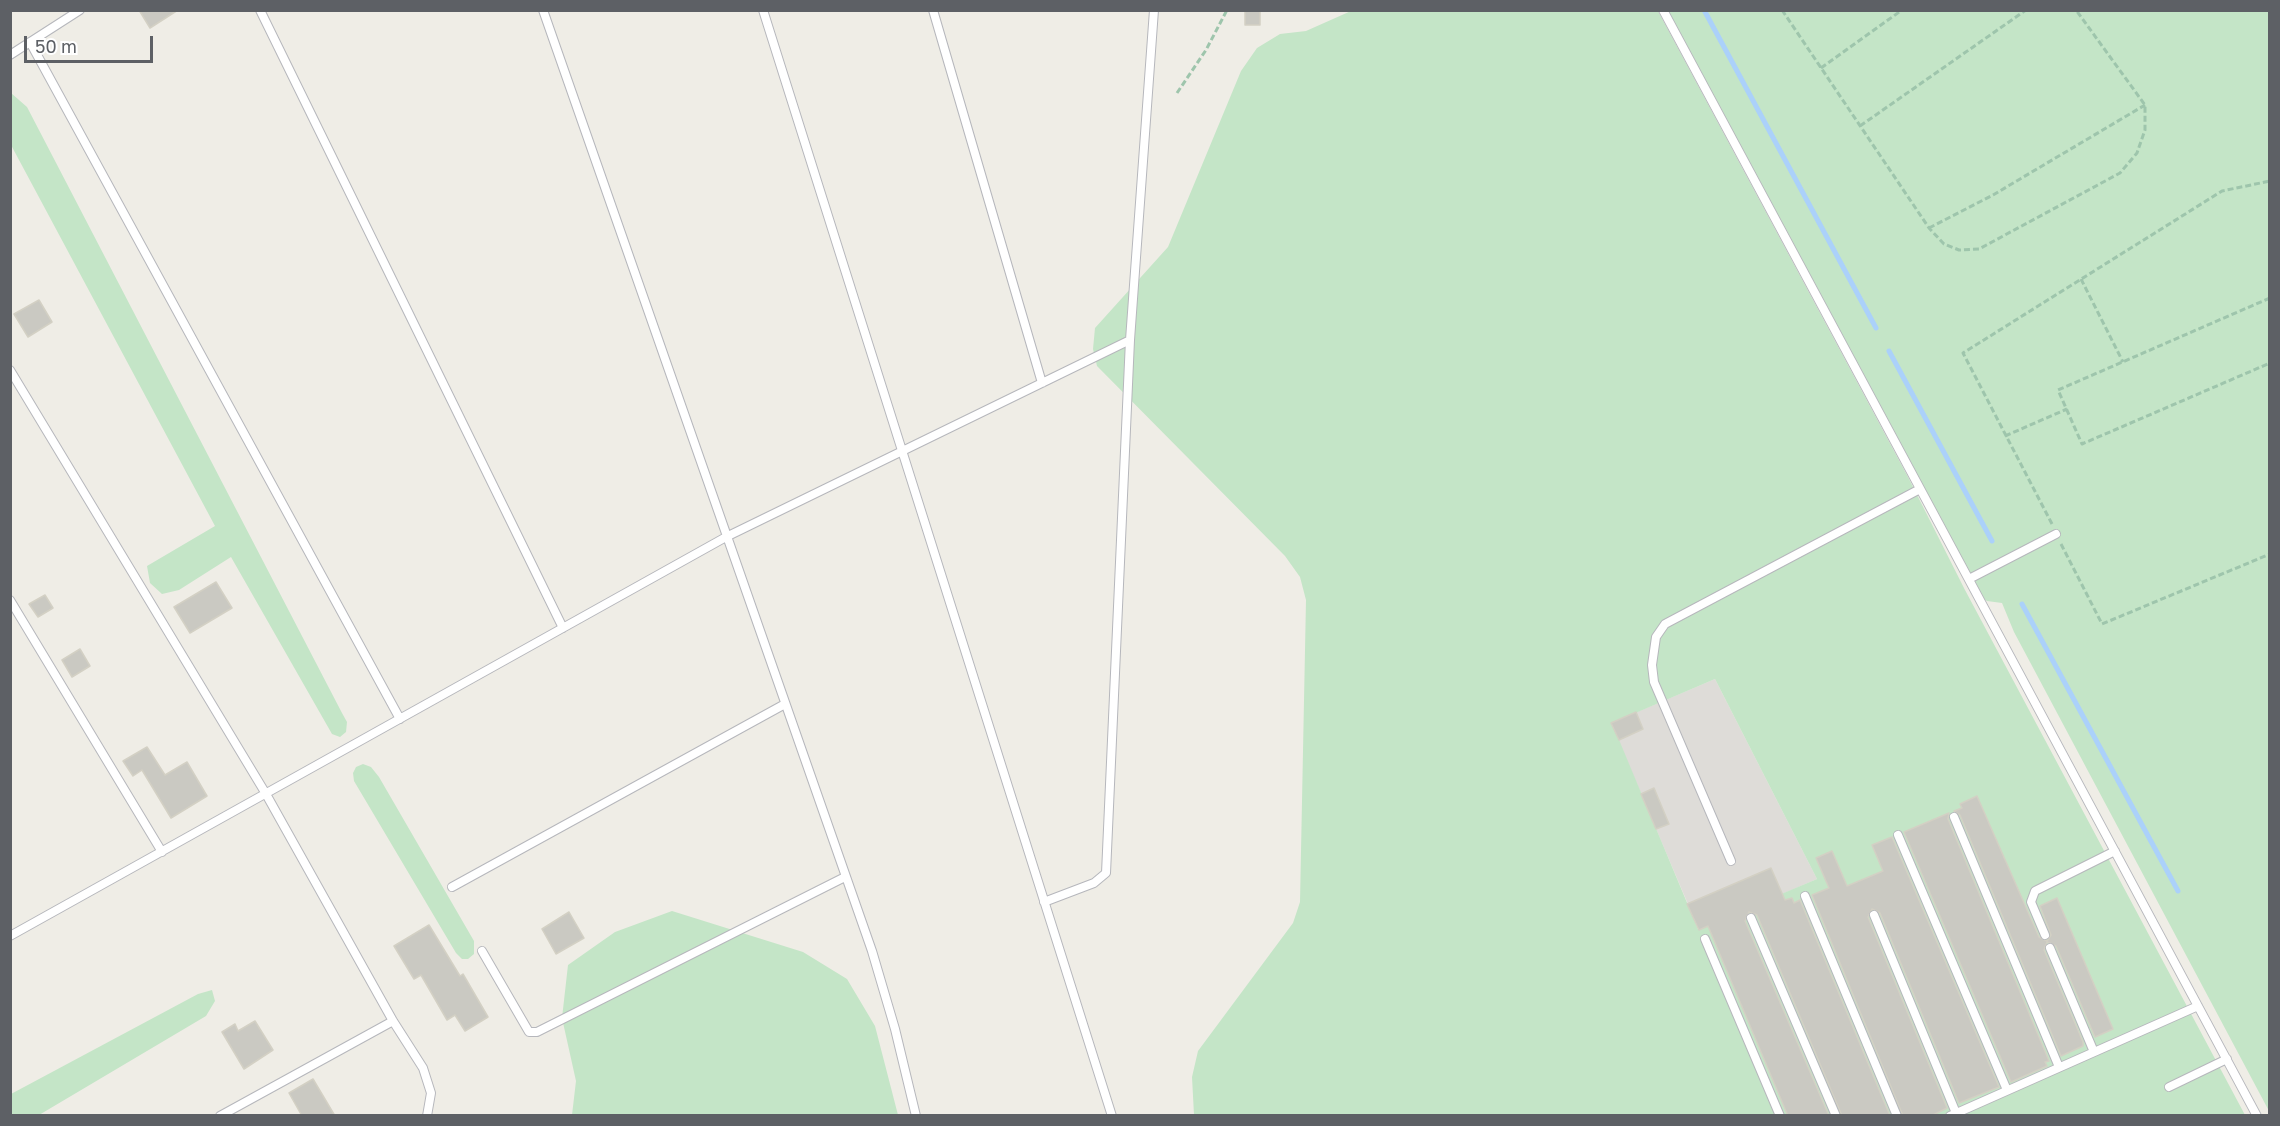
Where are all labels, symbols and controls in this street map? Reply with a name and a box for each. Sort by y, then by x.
scale bar [27,24,156,62]
text: 50 m [35,35,77,57]

